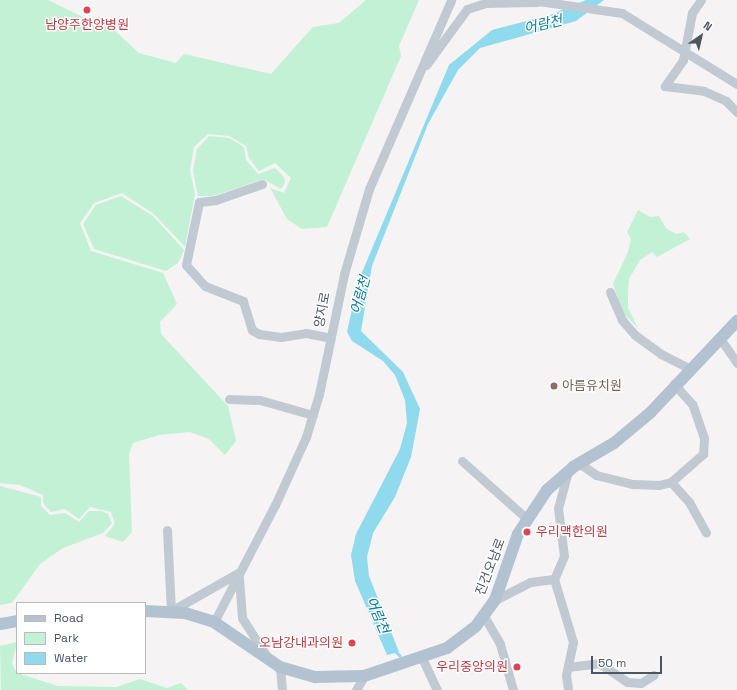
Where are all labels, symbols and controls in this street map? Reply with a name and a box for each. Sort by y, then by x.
marker: 남양주한양병원 [81,4,93,16]
water label: 어람천 [522,11,564,37]
north arrow [681,16,721,56]
place label: 남양주한양병원 [45,17,129,33]
text: N [701,18,715,34]
water label: 어람천 [347,274,373,316]
street label: 양지로 [312,291,334,329]
place label: 아름유치원 [562,378,622,394]
marker: 아름유치원 [549,381,559,391]
place label: 우리맥한의원 [536,524,608,540]
marker: 우리맥한의원 [521,526,533,538]
street label: 진건오남로 [473,536,509,598]
water label: 어람천 [363,594,393,636]
legend [16,602,146,674]
text: Road [54,610,83,626]
text: Park [54,630,79,646]
place label: 오남강내과의원 [259,635,343,651]
marker: 오남강내과의원 [346,637,358,649]
scale bar [593,648,664,674]
text: Water [54,650,88,666]
text: 50 m [598,655,626,671]
place label: 우리중앙의원 [436,659,508,675]
marker: 우리중앙의원 [511,661,523,673]

